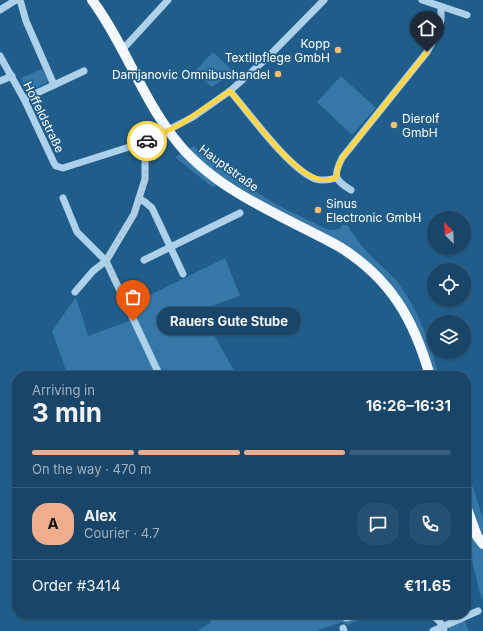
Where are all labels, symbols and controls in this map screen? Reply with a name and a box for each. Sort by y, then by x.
pin [410,11,444,52]
icon: home [416,17,438,39]
place label: Kopp Textilpflege GmbH [225,36,330,65]
marker: Kopp Textilpflege GmbH [333,45,343,55]
place label: Damjanovic Omnibushandel [112,67,270,82]
marker: Damjanovic Omnibushandel [273,69,283,79]
street label: Hoffeldstraße [20,79,68,155]
place label: Dierolf GmbH [402,111,440,140]
marker: Dierolf GmbH [389,120,399,130]
courier [127,121,167,161]
icon: car [136,130,158,152]
street label: Hauptstraße [196,141,262,195]
place label: Sinus Electronic GmbH [326,196,421,225]
marker: Sinus Electronic GmbH [313,205,323,215]
north arrow [427,211,471,255]
map controls [427,211,471,359]
button: locate [427,263,471,307]
pin [116,280,150,321]
icon: bag [122,286,144,308]
callout: Rauers Gute Stube [157,307,301,335]
text: Rauers Gute Stube [170,313,288,329]
button: layers [427,315,471,359]
text: Arriving in [32,382,95,398]
text: 16:26–16:31 [366,396,451,415]
text: 3 min [32,397,102,428]
text: On the way · 470 m [32,461,151,477]
button: chat [357,503,399,545]
button: phone [409,503,451,545]
text: Alex [84,506,117,525]
text: A [47,514,59,533]
text: Courier · 4.7 [84,525,160,541]
text: Order #3414 [32,576,121,595]
text: €11.65 [404,576,451,595]

